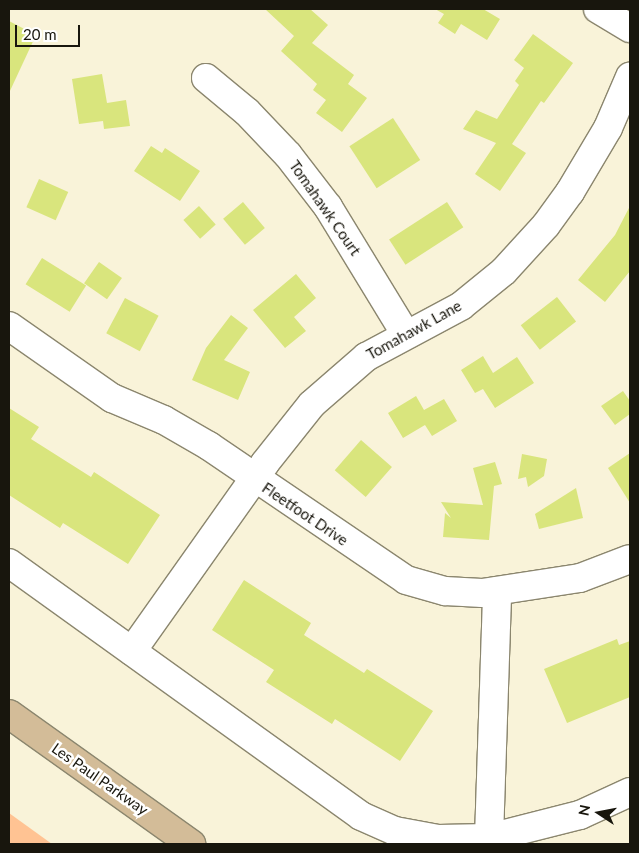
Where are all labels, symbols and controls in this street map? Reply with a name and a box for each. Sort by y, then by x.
scale bar [18,15,82,47]
text: 20 m [23,25,57,43]
street label: Tomahawk Court [286,157,364,259]
street label: Tomahawk Lane [363,296,465,364]
street label: Fleetfoot Drive [259,479,351,549]
street label: Les Paul Parkway [48,739,152,819]
north arrow [574,788,624,838]
text: N [574,803,593,817]

